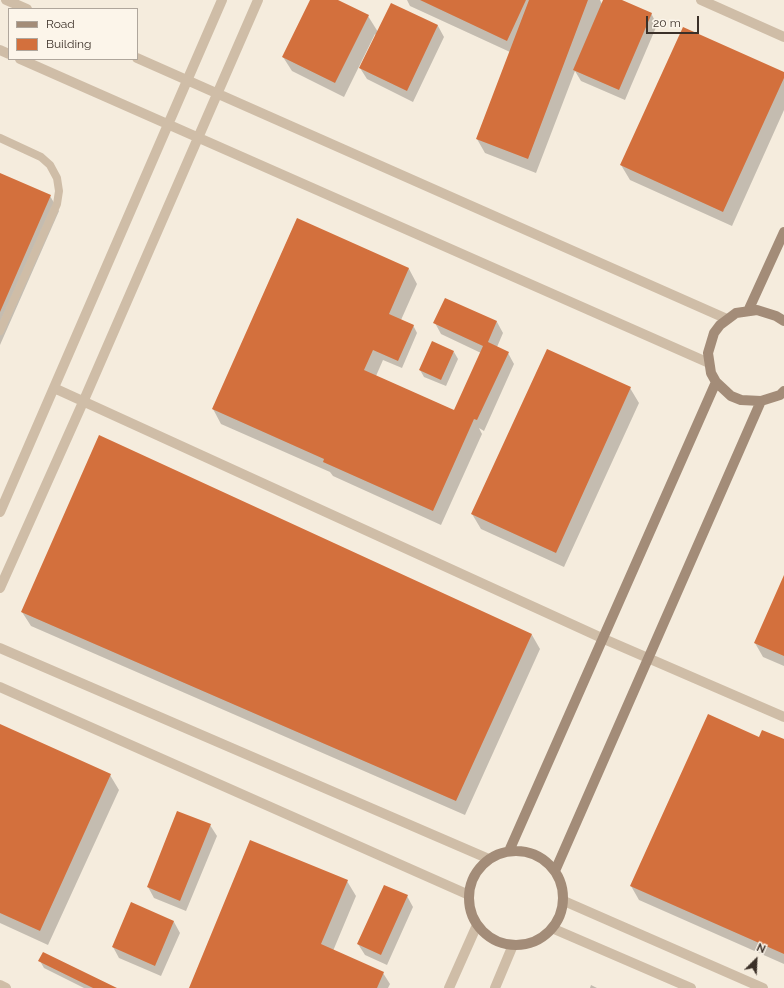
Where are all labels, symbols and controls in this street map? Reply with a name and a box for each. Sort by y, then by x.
legend [8,8,138,60]
scale bar [648,8,701,34]
text: 20 m [653,16,681,30]
text: Road [46,17,75,31]
text: Building [46,37,92,51]
north arrow [736,940,776,980]
text: N [755,941,768,956]

